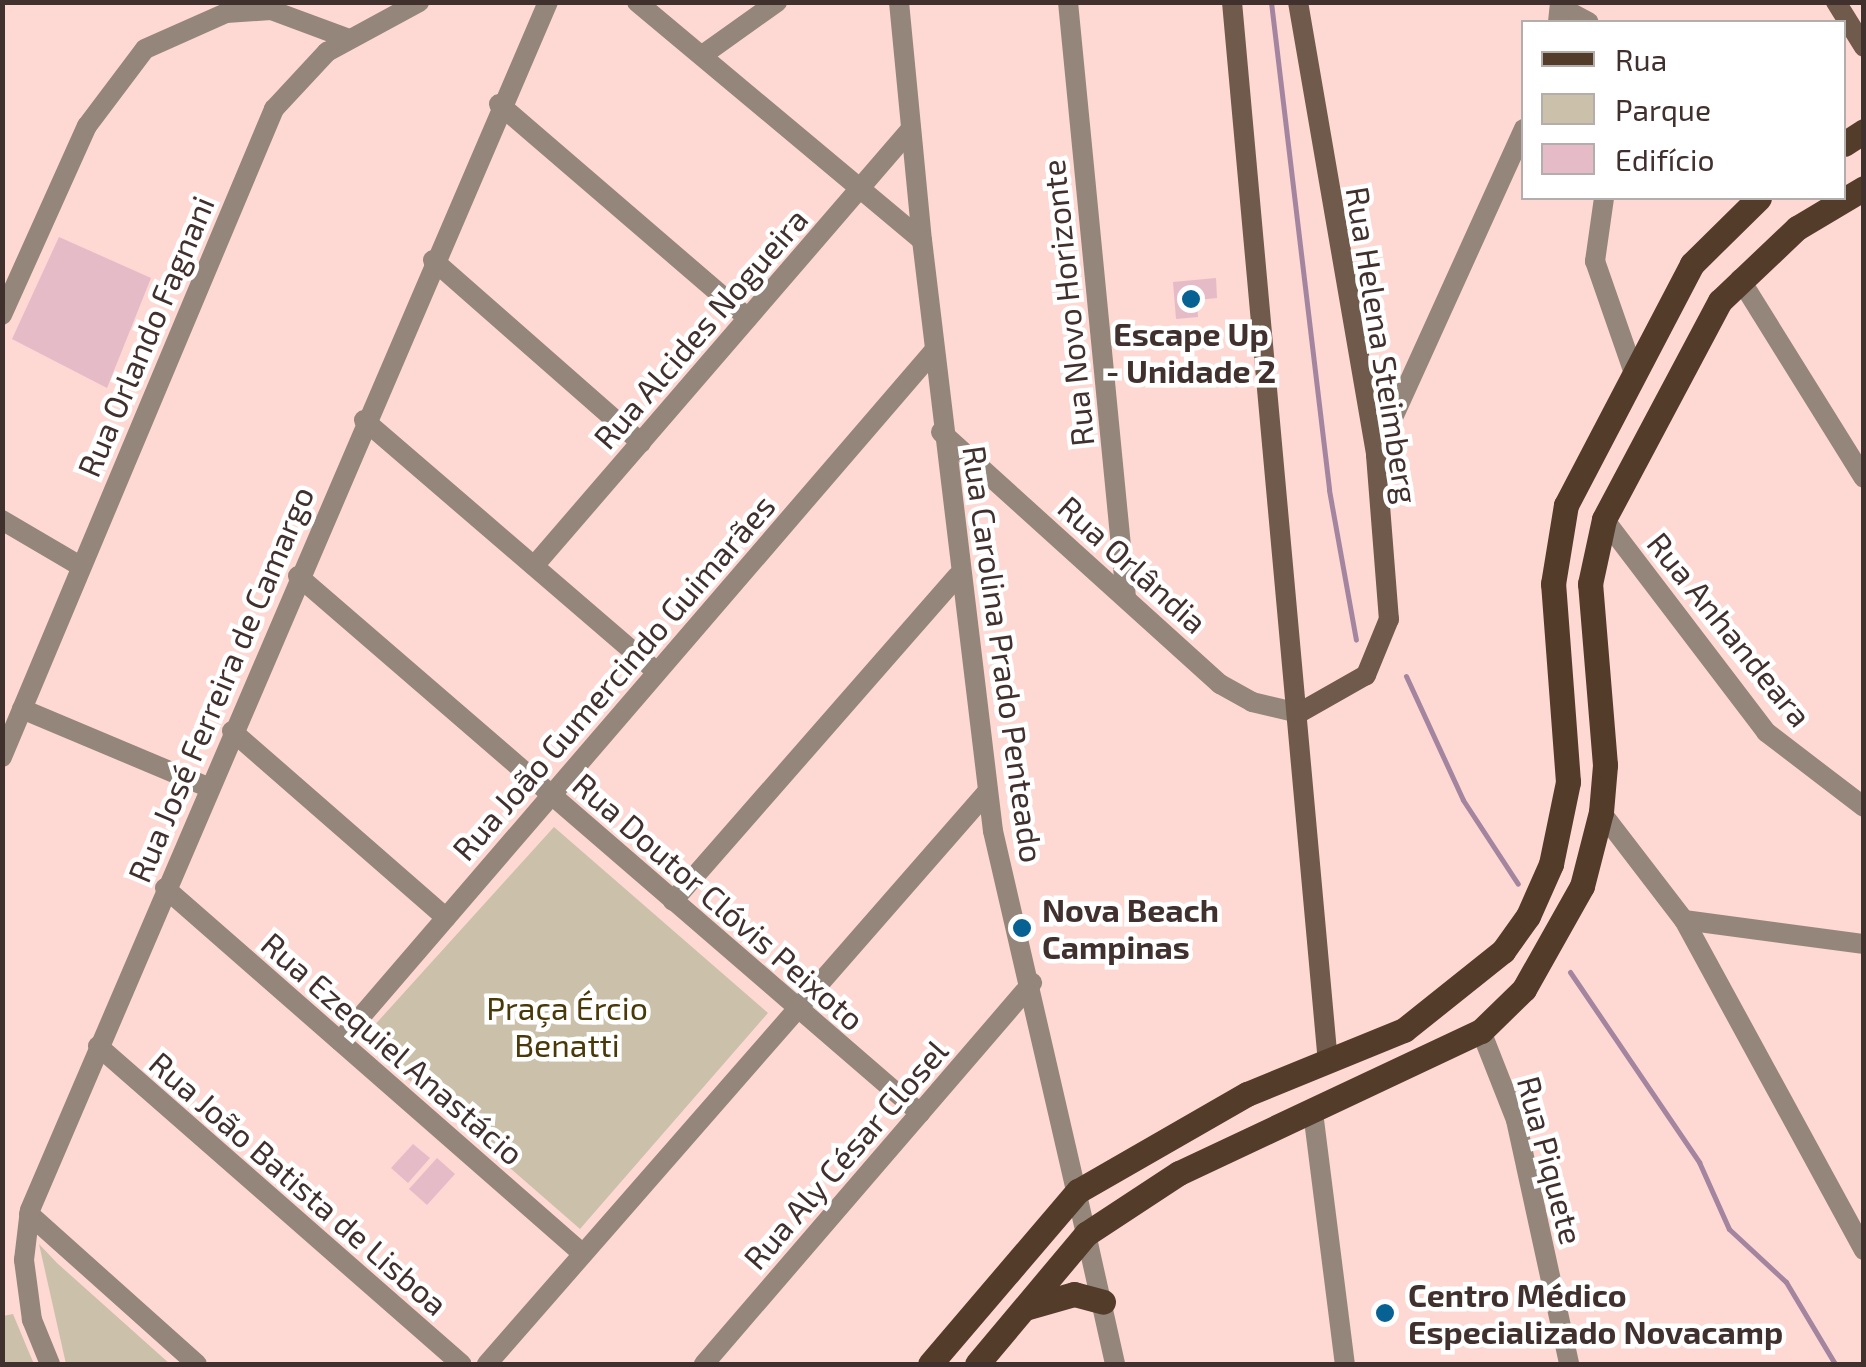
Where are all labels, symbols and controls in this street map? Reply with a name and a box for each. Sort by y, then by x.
legend [1521,20,1846,200]
text: Rua [1615,41,1667,77]
text: Parque [1615,91,1711,127]
text: Edifício [1615,141,1714,177]
street label: Rua Novo Horizonte [1033,158,1101,448]
street label: Rua Helena Steimberg [1339,184,1427,506]
street label: Rua Orlando Fagnani [69,190,221,482]
street label: Rua Alcides Nogueira [585,200,815,456]
marker: Escape Up - Unidade 2 [1180,288,1202,310]
place label: Escape Up - Unidade 2 [1106,315,1276,390]
street label: Rua Carolina Prado Penteado [956,443,1052,865]
street label: Rua José Ferreira de Camargo [119,480,321,888]
street label: Rua João Gumercindo Guimarães [444,486,782,868]
street label: Rua Orlândia [1051,487,1215,641]
street label: Rua Anhandeara [1640,524,1820,734]
street label: Rua Doutor Clóvis Peixoto [565,764,873,1038]
place label: Nova Beach Campinas [1042,891,1219,966]
marker: Nova Beach Campinas [1011,917,1033,939]
street label: Rua Ezequiel Anastácio [254,923,532,1173]
park label: Praça Ércio Benatti [486,989,648,1064]
street label: Rua Aly César Closel [734,1031,956,1277]
street label: Rua João Batista de Lisboa [142,1043,456,1323]
street label: Rua Piquete [1510,1072,1592,1248]
place label: Centro Médico Especializado Novacamp [1408,1276,1783,1351]
marker: Centro Médico Especializado Novacamp [1372,1300,1398,1326]

